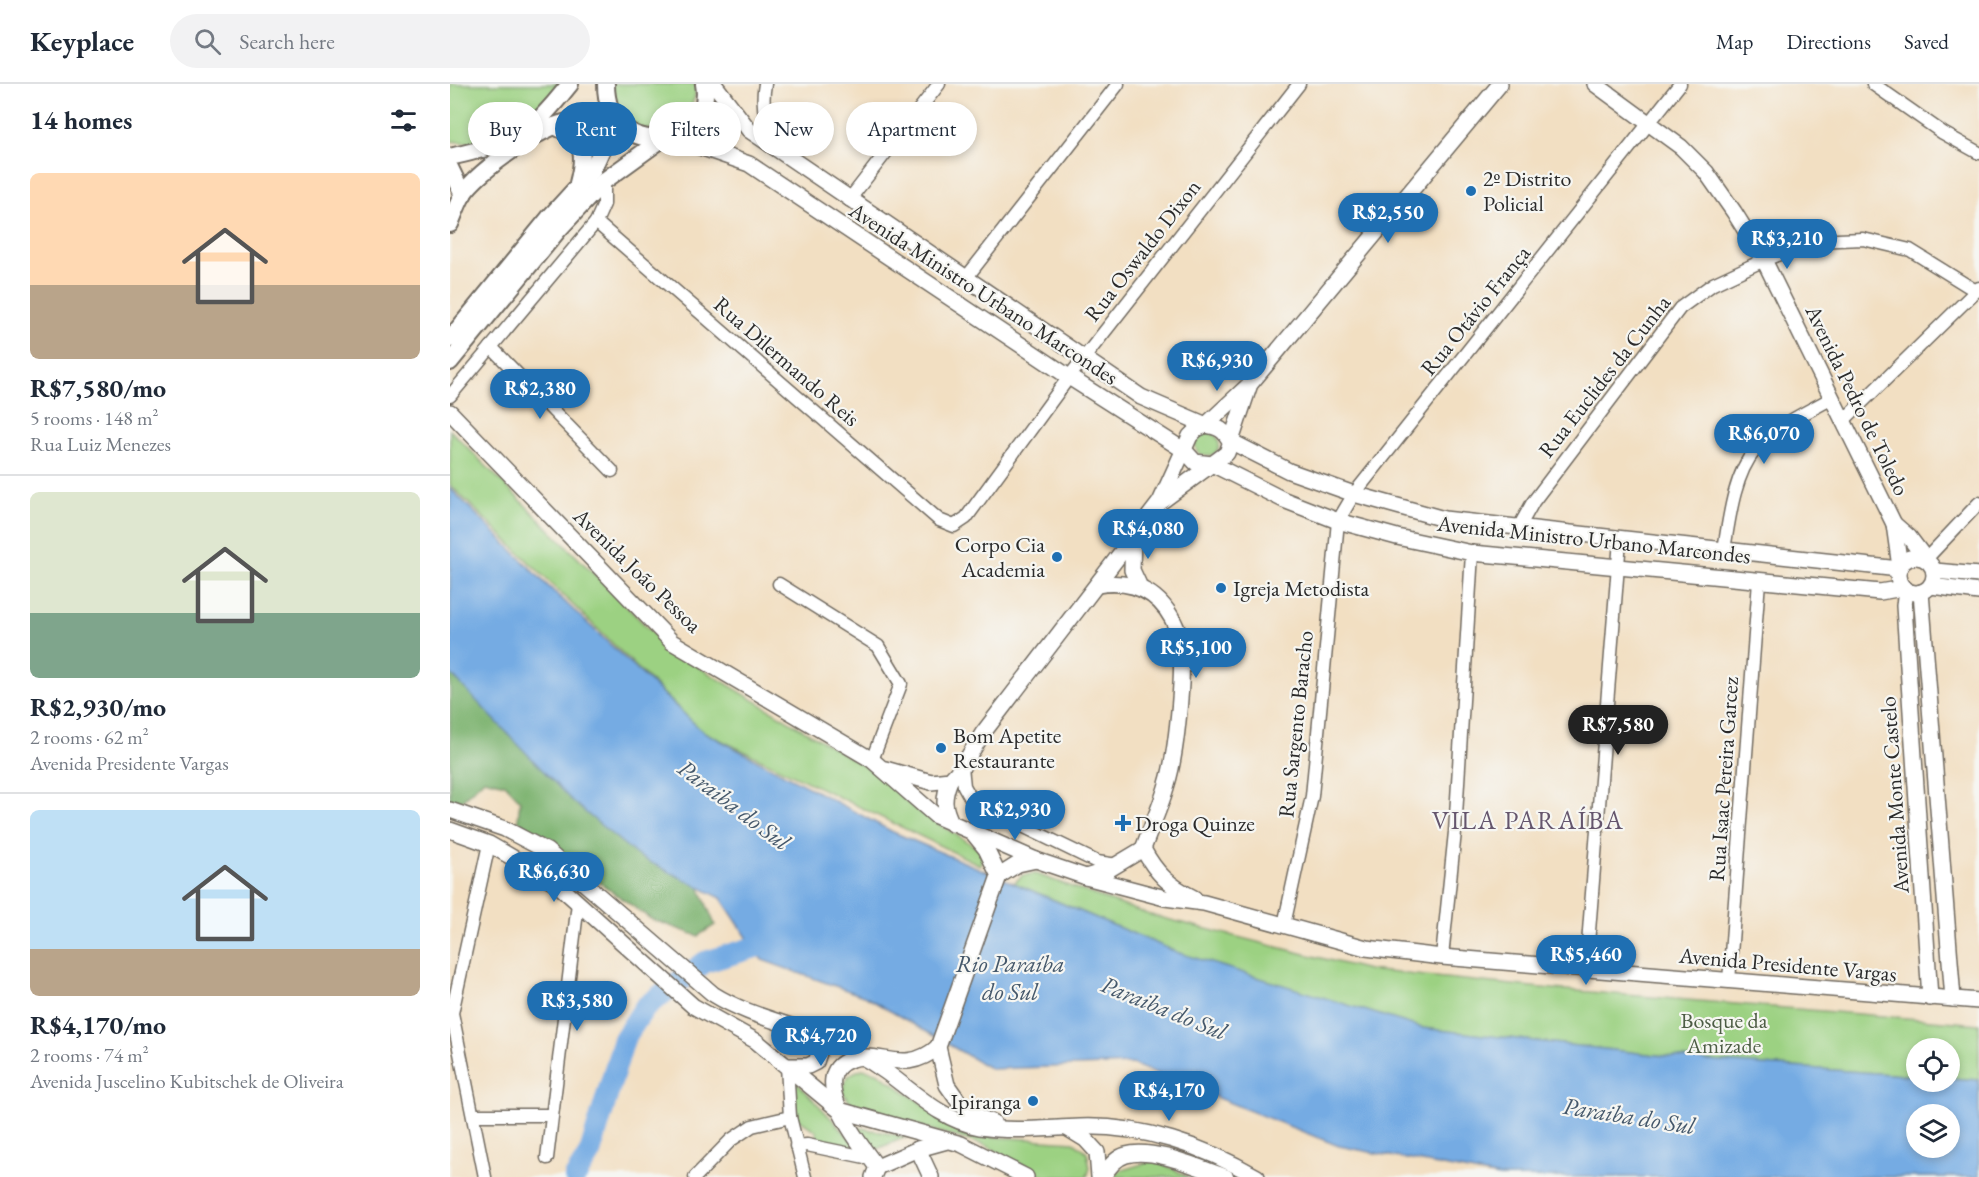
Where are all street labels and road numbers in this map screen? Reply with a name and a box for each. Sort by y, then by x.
street label: Rua Oswaldo Dixon [1078,173,1207,327]
street label: Avenida Ministro Urbano Marcondes [843,195,1124,391]
street label: Rua Otávio França [1414,239,1537,381]
street label: Rua Euclides da Cunha [1532,289,1677,463]
street label: Rua Dilermando Reis [708,290,866,433]
street label: Avenida Pedro de Toledo [1798,299,1916,500]
street label: Avenida João Pessoa [567,501,708,639]
street label: Avenida Ministro Urbano Marcondes [1435,509,1752,570]
street label: Rua Sargento Baracho [1271,629,1320,819]
street label: Rua Isaac Pereira Garcez [1702,675,1745,882]
street label: Avenida Monte Castelo [1873,695,1916,896]
street label: Avenida Presidente Vargas [1677,940,1898,988]

